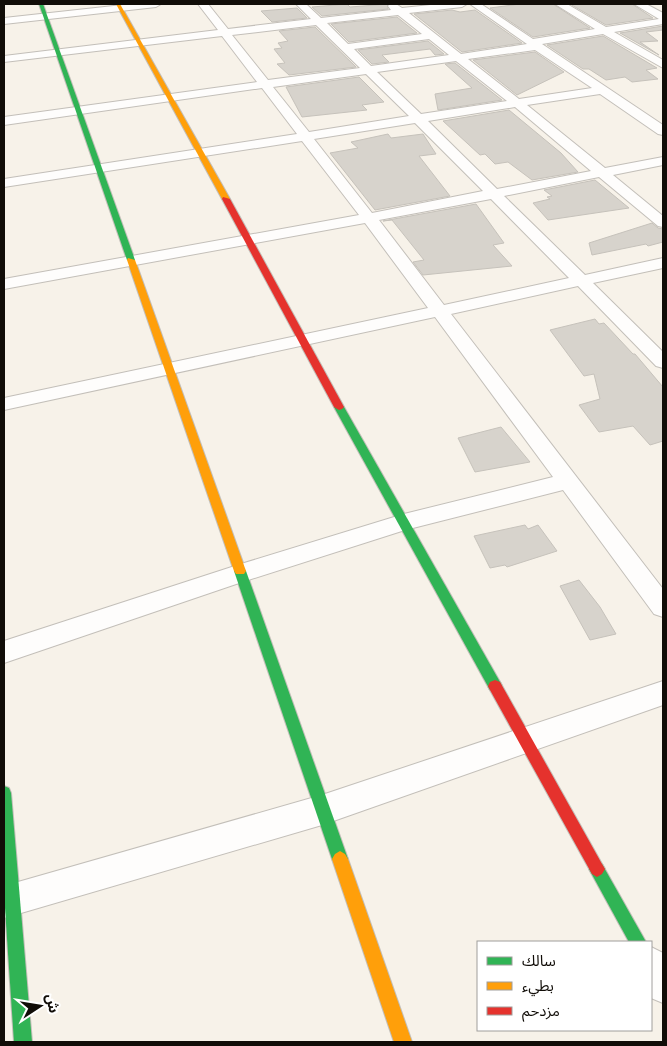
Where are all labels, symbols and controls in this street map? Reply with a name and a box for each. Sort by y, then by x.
legend [477,941,652,1031]
text: سالك [522,953,556,969]
text: بطيء [522,978,554,997]
north arrow [15,981,65,1031]
text: ش [43,992,62,1014]
text: مزدحم [522,1003,560,1022]

